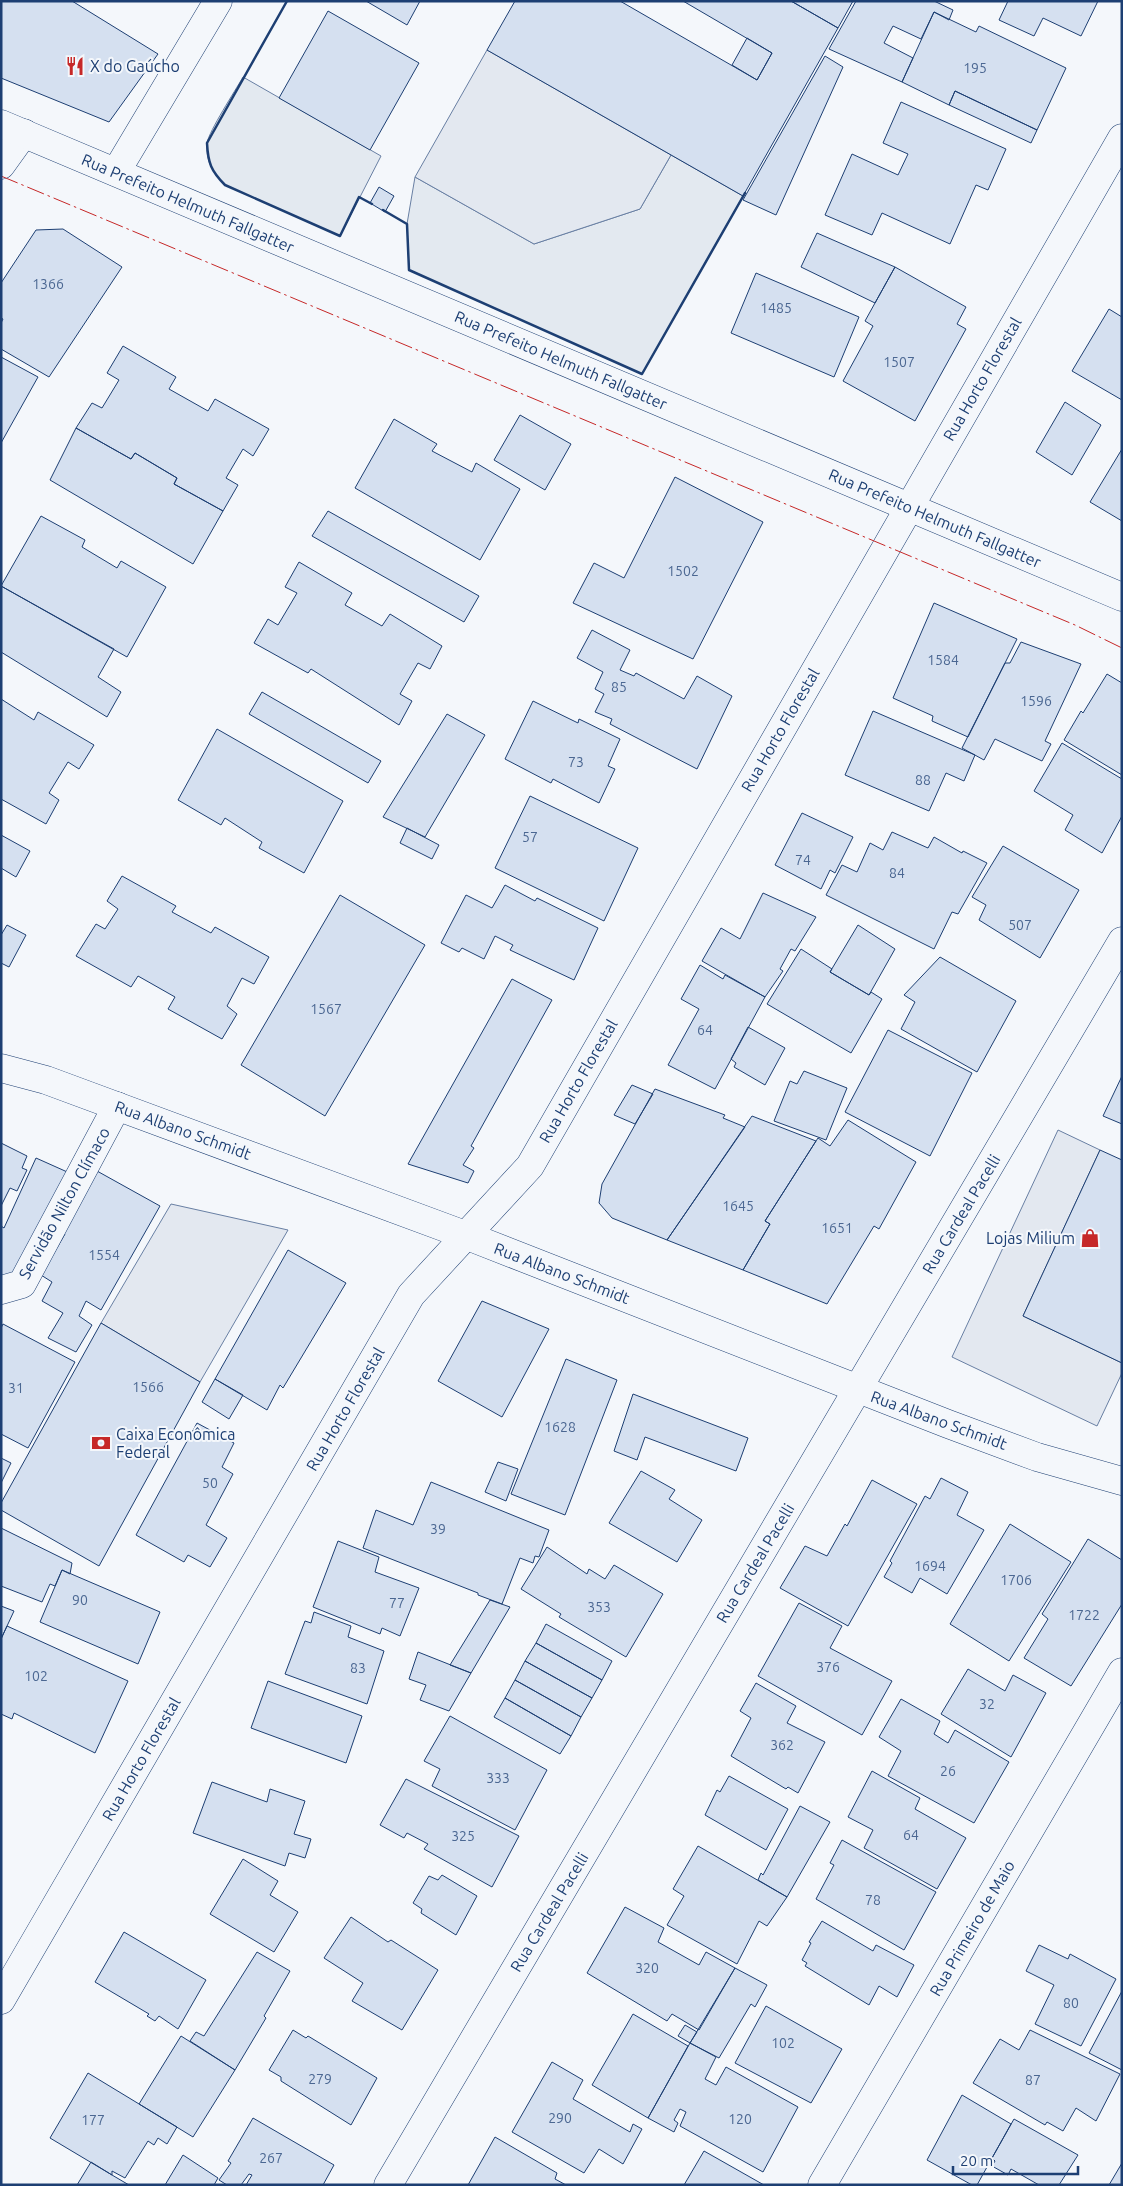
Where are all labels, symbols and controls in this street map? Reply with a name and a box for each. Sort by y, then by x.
restaurant icon: X do Gaúcho [64,55,86,77]
place label: X do Gaúcho [90,57,180,75]
house number: 195 [963,60,987,76]
street label: Rua Prefeito Helmuth Fallgatter [79,150,297,256]
house number: 1366 [32,276,64,292]
house number: 1485 [760,300,792,316]
street label: Rua Prefeito Helmuth Fallgatter [452,307,670,413]
street label: Rua Horto Florestal [939,314,1025,444]
house number: 1507 [883,354,915,370]
street label: Rua Prefeito Helmuth Fallgatter [826,465,1044,571]
house number: 1502 [667,563,699,579]
house number: 1584 [927,652,959,668]
street label: Rua Horto Florestal [737,665,823,795]
house number: 85 [611,679,627,695]
house number: 1596 [1020,693,1052,709]
house number: 73 [568,754,584,770]
house number: 88 [915,772,931,788]
house number: 57 [522,829,538,845]
house number: 74 [795,852,811,868]
house number: 84 [889,865,905,881]
house number: 507 [1008,917,1032,933]
house number: 1567 [310,1001,342,1017]
street label: Rua Horto Florestal [535,1016,621,1146]
house number: 64 [697,1022,713,1038]
street label: Rua Albano Schmidt [112,1097,254,1163]
street label: Servidão Nilton Clímaco [15,1124,113,1282]
street label: Rua Cardeal Pacelli [918,1151,1004,1277]
house number: 1645 [722,1198,754,1214]
house number: 1651 [821,1220,853,1236]
shop icon: Lojas Milium [1079,1227,1101,1249]
place label: Lojas Milium [986,1229,1075,1247]
street label: Rua Albano Schmidt [492,1239,633,1307]
house number: 1554 [88,1247,120,1263]
street label: Rua Horto Florestal [302,1344,388,1474]
house number: 1566 [132,1379,164,1395]
house number: 31 [8,1380,24,1396]
street label: Rua Albano Schmidt [868,1387,1010,1453]
house number: 1628 [544,1419,576,1435]
place label: Caixa Econômica Federal [116,1425,235,1461]
bank icon: Caixa Econômica Federal [90,1432,112,1454]
house number: 50 [202,1475,218,1491]
street label: Rua Cardeal Pacelli [712,1500,798,1626]
house number: 39 [430,1521,446,1537]
house number: 1694 [914,1558,946,1574]
house number: 1706 [1000,1572,1032,1588]
house number: 90 [72,1592,88,1608]
house number: 77 [389,1595,405,1611]
house number: 353 [587,1599,611,1615]
house number: 1722 [1068,1607,1100,1623]
house number: 376 [816,1659,840,1675]
house number: 83 [350,1660,366,1676]
house number: 102 [24,1668,48,1684]
street label: Rua Horto Florestal [98,1694,184,1824]
house number: 32 [979,1696,995,1712]
house number: 362 [770,1737,794,1753]
house number: 26 [940,1763,956,1779]
house number: 333 [486,1770,510,1786]
house number: 64 [903,1827,919,1843]
house number: 325 [451,1828,475,1844]
street label: Rua Cardeal Pacelli [506,1849,592,1975]
street label: Rua Primeiro de Maio [926,1857,1018,1999]
house number: 78 [865,1892,881,1908]
house number: 320 [635,1960,659,1976]
house number: 80 [1063,1995,1079,2011]
house number: 102 [771,2035,795,2051]
house number: 279 [308,2071,332,2087]
house number: 87 [1025,2072,1041,2088]
house number: 290 [548,2110,572,2126]
house number: 120 [728,2111,752,2127]
house number: 177 [81,2112,105,2128]
scale bar [953,2144,1078,2176]
house number: 267 [259,2150,283,2166]
text: 20 m [960,2152,993,2169]

